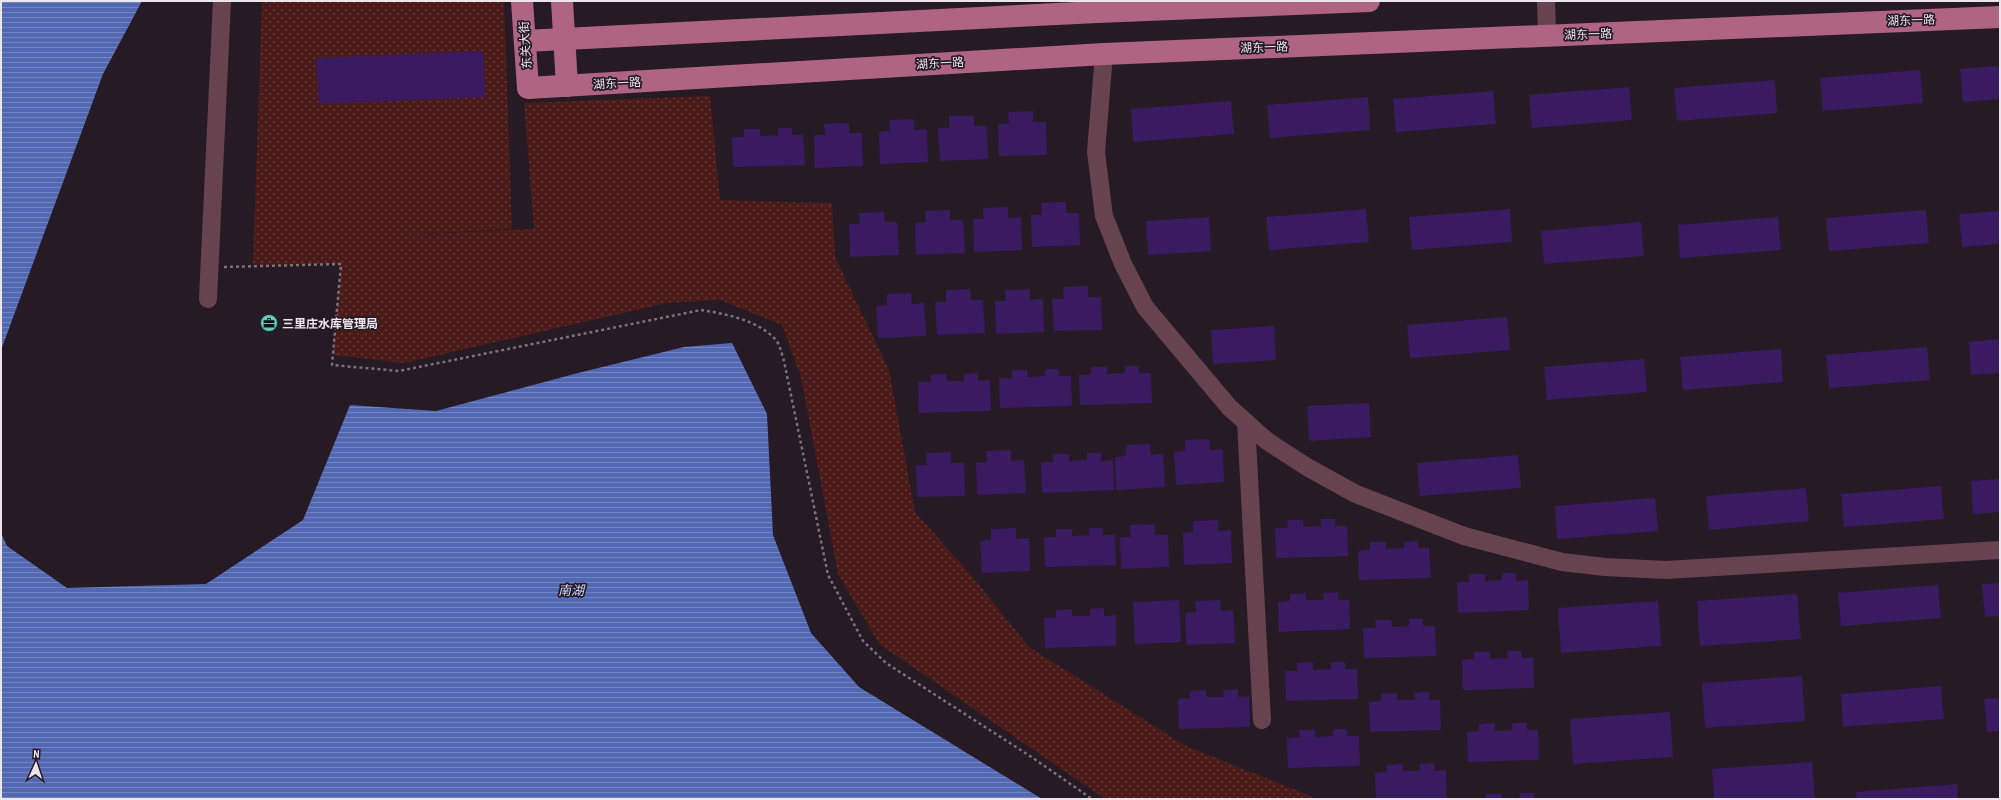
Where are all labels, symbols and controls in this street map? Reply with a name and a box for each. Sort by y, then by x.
street label: 湖东一路 [1887,12,1935,28]
street label: 东关大街 [516,21,534,69]
street label: 湖东一路 [1564,26,1612,42]
street label: 湖东一路 [1240,39,1288,55]
street label: 湖东一路 [916,54,964,72]
street label: 湖东一路 [593,74,641,92]
office icon: 三里庄水库管理局 [259,313,279,333]
place label: 三里庄水库管理局 [282,316,378,331]
water label: 南湖 [558,582,586,599]
north arrow [16,744,56,784]
text: N [33,747,40,761]

